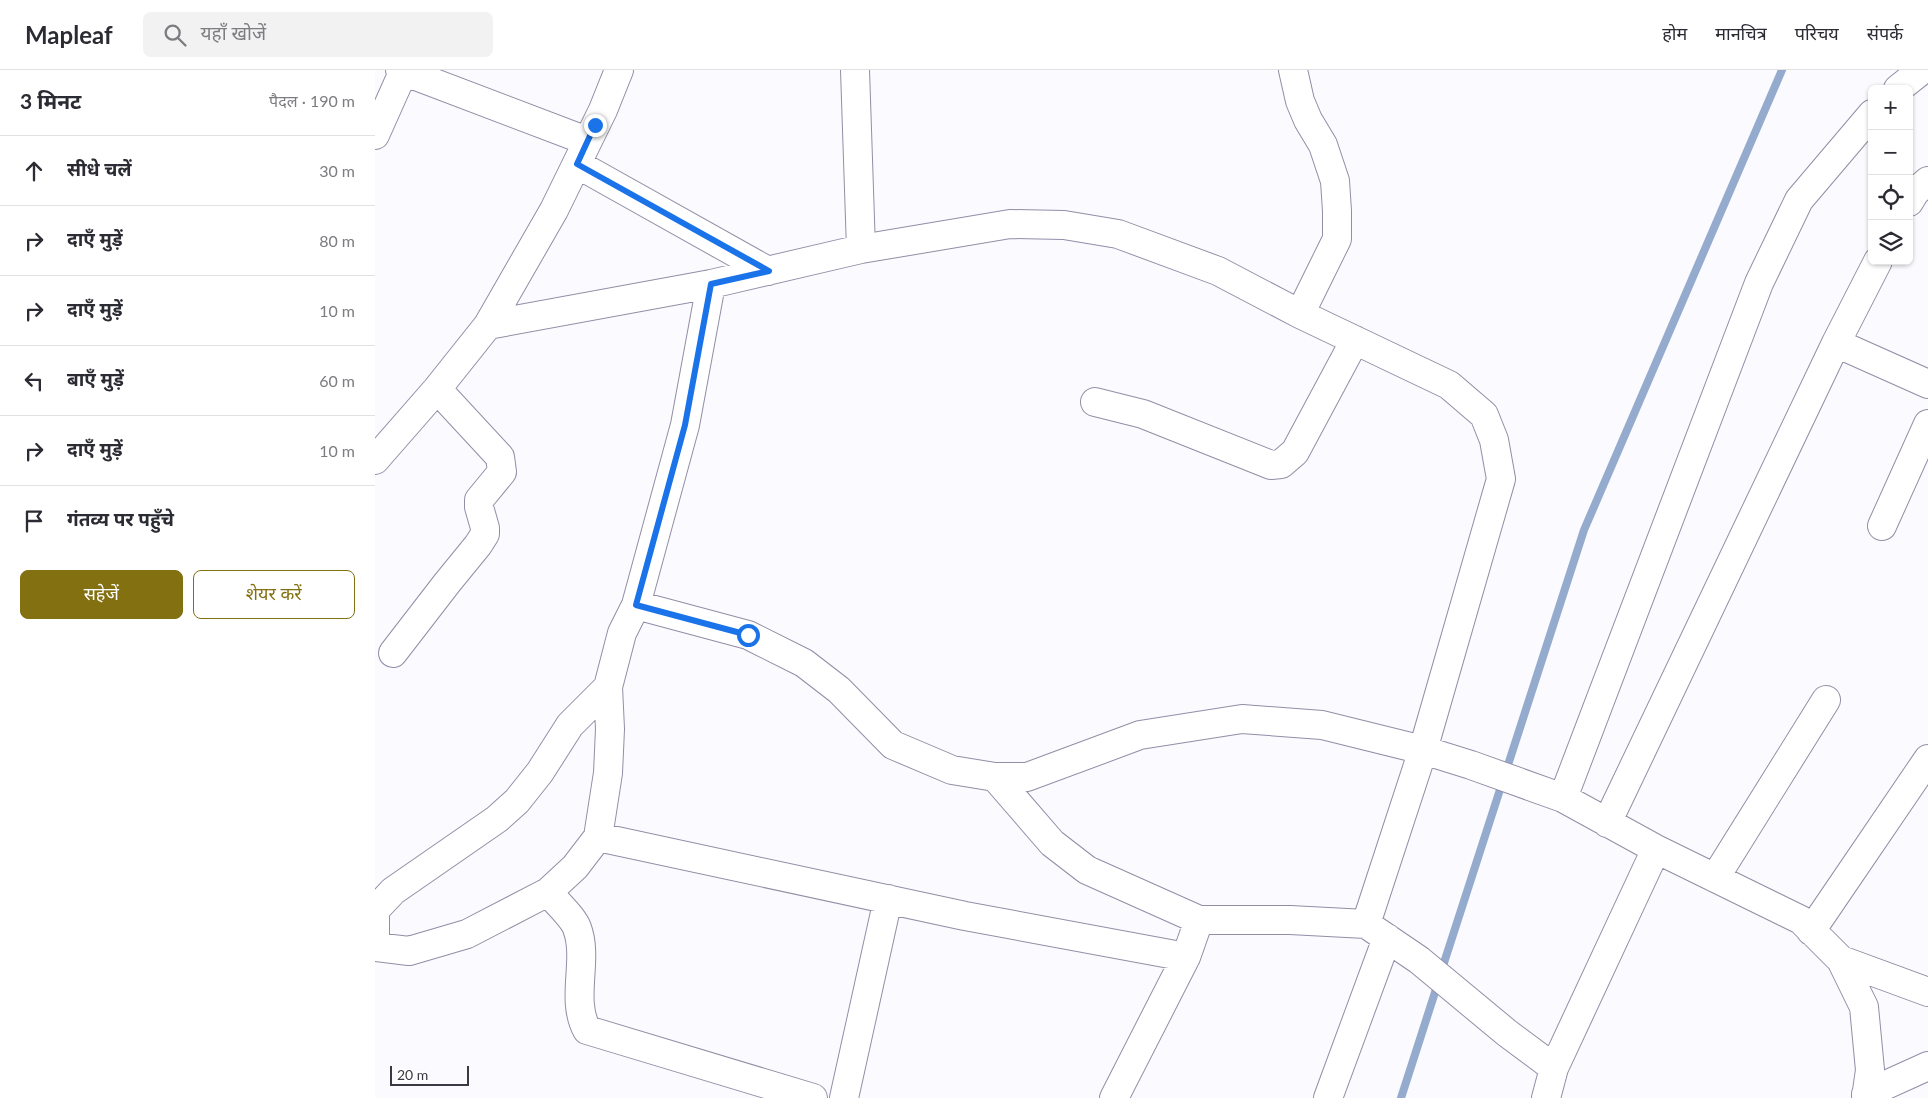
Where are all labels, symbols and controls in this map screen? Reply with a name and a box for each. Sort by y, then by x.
search box [143,12,493,57]
text: Mapleaf [25,20,113,49]
icon: search [161,21,189,49]
text: यहाँ खोजें [201,21,266,44]
text: होम [1662,22,1687,44]
text: मानचित्र [1715,22,1767,44]
text: परिचय [1795,22,1839,44]
text: संपर्क [1867,22,1903,44]
map controls [1868,85,1913,265]
button: + [1868,85,1913,130]
text: 3 मिनट [20,88,81,113]
text: पैदल · 190 m [269,91,355,110]
route end [584,114,607,137]
button: − [1868,130,1913,175]
icon: ahead [20,157,48,185]
text: सीधे चलें [67,157,132,180]
text: 30 m [319,161,355,180]
button: locate [1868,175,1913,220]
button: layers [1868,220,1913,265]
icon: right [20,227,48,255]
text: दाएँ मुड़ें [67,227,123,250]
text: 80 m [319,231,355,250]
icon: right [20,297,48,325]
text: दाएँ मुड़ें [67,297,123,320]
text: 10 m [319,301,355,320]
icon: left [20,367,48,395]
text: बाएँ मुड़ें [67,367,124,390]
text: 60 m [319,371,355,390]
icon: right [20,437,48,465]
text: दाएँ मुड़ें [67,437,123,460]
text: 10 m [319,441,355,460]
icon: arrive [20,507,48,535]
text: गंतव्य पर पहुँचे [67,507,174,530]
button: सहेजें [20,570,183,619]
button: शेयर करें [193,570,355,619]
route start [737,624,760,647]
scale bar [390,1063,469,1086]
text: 20 m [397,1066,428,1083]

